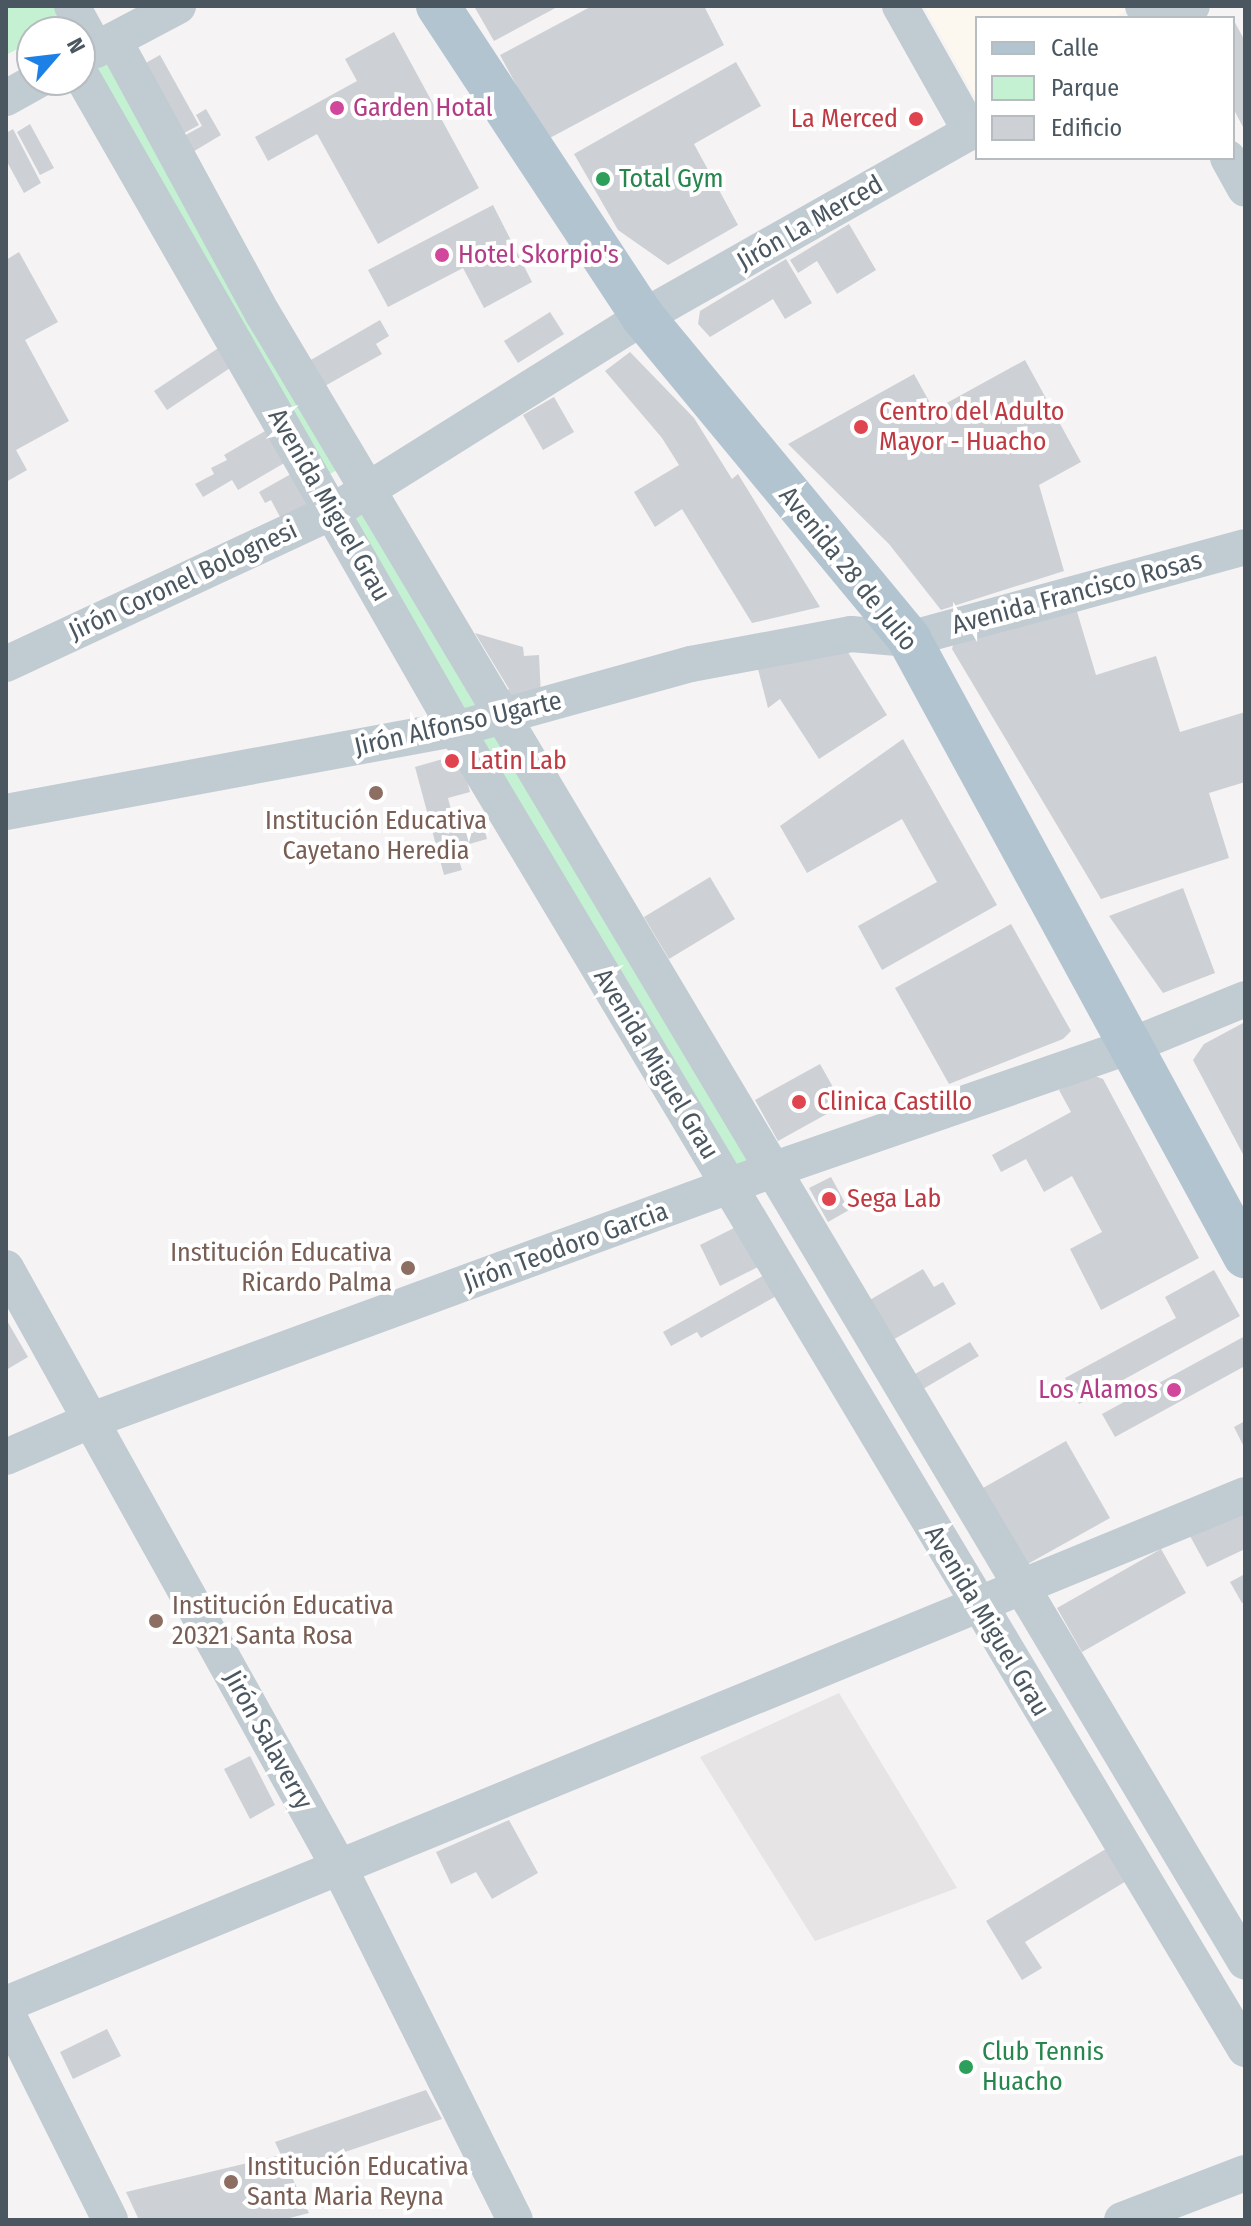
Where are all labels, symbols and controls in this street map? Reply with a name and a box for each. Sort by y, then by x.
north arrow [16,16,96,96]
legend [975,16,1235,160]
text: N [61,33,91,58]
text: Calle [1051,34,1099,62]
text: Parque [1051,74,1119,102]
place label: Garden Hotal [353,92,493,124]
marker: Garden Hotal [328,99,346,117]
place label: La Merced [791,103,898,135]
marker: La Merced [905,108,927,130]
text: Edificio [1051,114,1122,142]
place label: Total Gym [619,163,724,195]
street label: Jirón La Merced [732,169,888,277]
marker: Total Gym [594,170,612,188]
place label: Hotel Skorpio's [458,239,619,271]
marker: Hotel Skorpio's [433,246,451,264]
place label: Centro del Adulto Mayor - Huacho [879,396,1064,458]
street label: Avenida Miguel Grau [261,403,397,607]
marker: Centro del Adulto Mayor - Huacho [850,416,872,438]
street label: Avenida 28 de Julio [772,481,924,657]
street label: Jirón Coronel Bolognesi [64,514,302,648]
street label: Avenida Francisco Rosas [949,545,1205,641]
street label: Jirón Alfonso Ugarte [351,685,565,763]
place label: Latin Lab [470,745,567,777]
marker: Latin Lab [441,750,463,772]
marker: Institución Educativa Cayetano Heredia [367,784,385,802]
place label: Institución Educativa Cayetano Heredia [265,805,487,866]
street label: Avenida Miguel Grau [587,963,725,1165]
place label: Clinica Castillo [817,1086,972,1118]
marker: Clinica Castillo [788,1091,810,1113]
place label: Sega Lab [847,1183,941,1215]
marker: Sega Lab [818,1188,840,1210]
street label: Jirón Teodoro Garcia [460,1196,672,1298]
place label: Institución Educativa Ricardo Palma [170,1237,392,1298]
marker: Institución Educativa Ricardo Palma [399,1259,417,1277]
place label: Los Alamos [1038,1374,1158,1406]
marker: Los Alamos [1165,1381,1183,1399]
street label: Avenida Miguel Grau [918,1520,1056,1722]
place label: Institución Educativa 20321 Santa Rosa [172,1590,394,1652]
marker: Institución Educativa 20321 Santa Rosa [147,1612,165,1630]
street label: Jirón Salaverry [217,1665,319,1815]
place label: Club Tennis Huacho [982,2036,1104,2098]
marker: Club Tennis Huacho [957,2058,975,2076]
place label: Institución Educativa Santa Maria Reyna [247,2151,469,2212]
marker: Institución Educativa Santa Maria Reyna [222,2173,240,2191]

